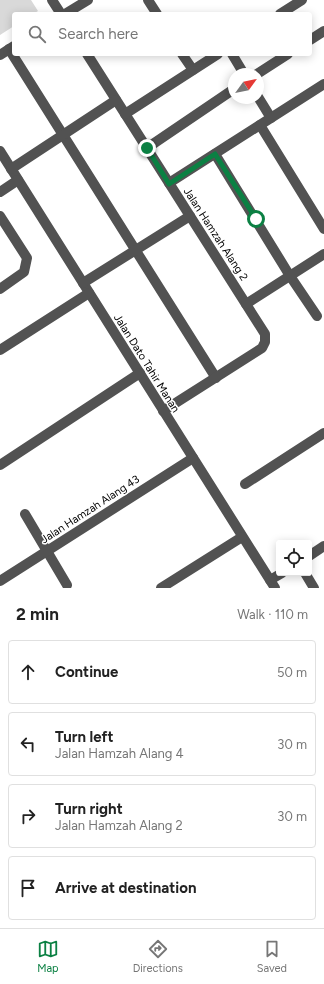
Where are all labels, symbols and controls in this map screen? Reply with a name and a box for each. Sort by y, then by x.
search box [12,12,312,56]
icon: search [26,23,48,45]
text: Search here [58,25,138,43]
north arrow [228,68,264,104]
route end [138,139,156,157]
street label: Jalan Hamzah Alang 2 [181,185,250,283]
route start [247,210,265,228]
street label: Jalan Dato Tahir Manan [111,312,182,415]
street label: Jalan Hamzah Alang 43 [39,473,142,546]
map controls [276,540,312,576]
button: locate [276,540,312,576]
text: 2 min [16,604,59,624]
text: Walk · 110 m [237,607,308,622]
icon: ahead [17,661,39,683]
text: Continue [55,663,118,681]
text: 50 m [277,665,307,680]
text: Turn left [55,728,113,746]
icon: left [17,733,39,755]
text: 30 m [277,737,307,752]
text: Jalan Hamzah Alang 4 [55,746,184,761]
text: Turn right [55,800,123,818]
icon: right [17,805,39,827]
text: 30 m [277,809,307,824]
text: Jalan Hamzah Alang 2 [55,818,183,833]
icon: arrive [17,877,39,899]
text: Arrive at destination [55,879,196,897]
tab: Map [37,938,59,975]
tab: Directions [133,938,183,975]
tab: Saved [257,938,287,975]

